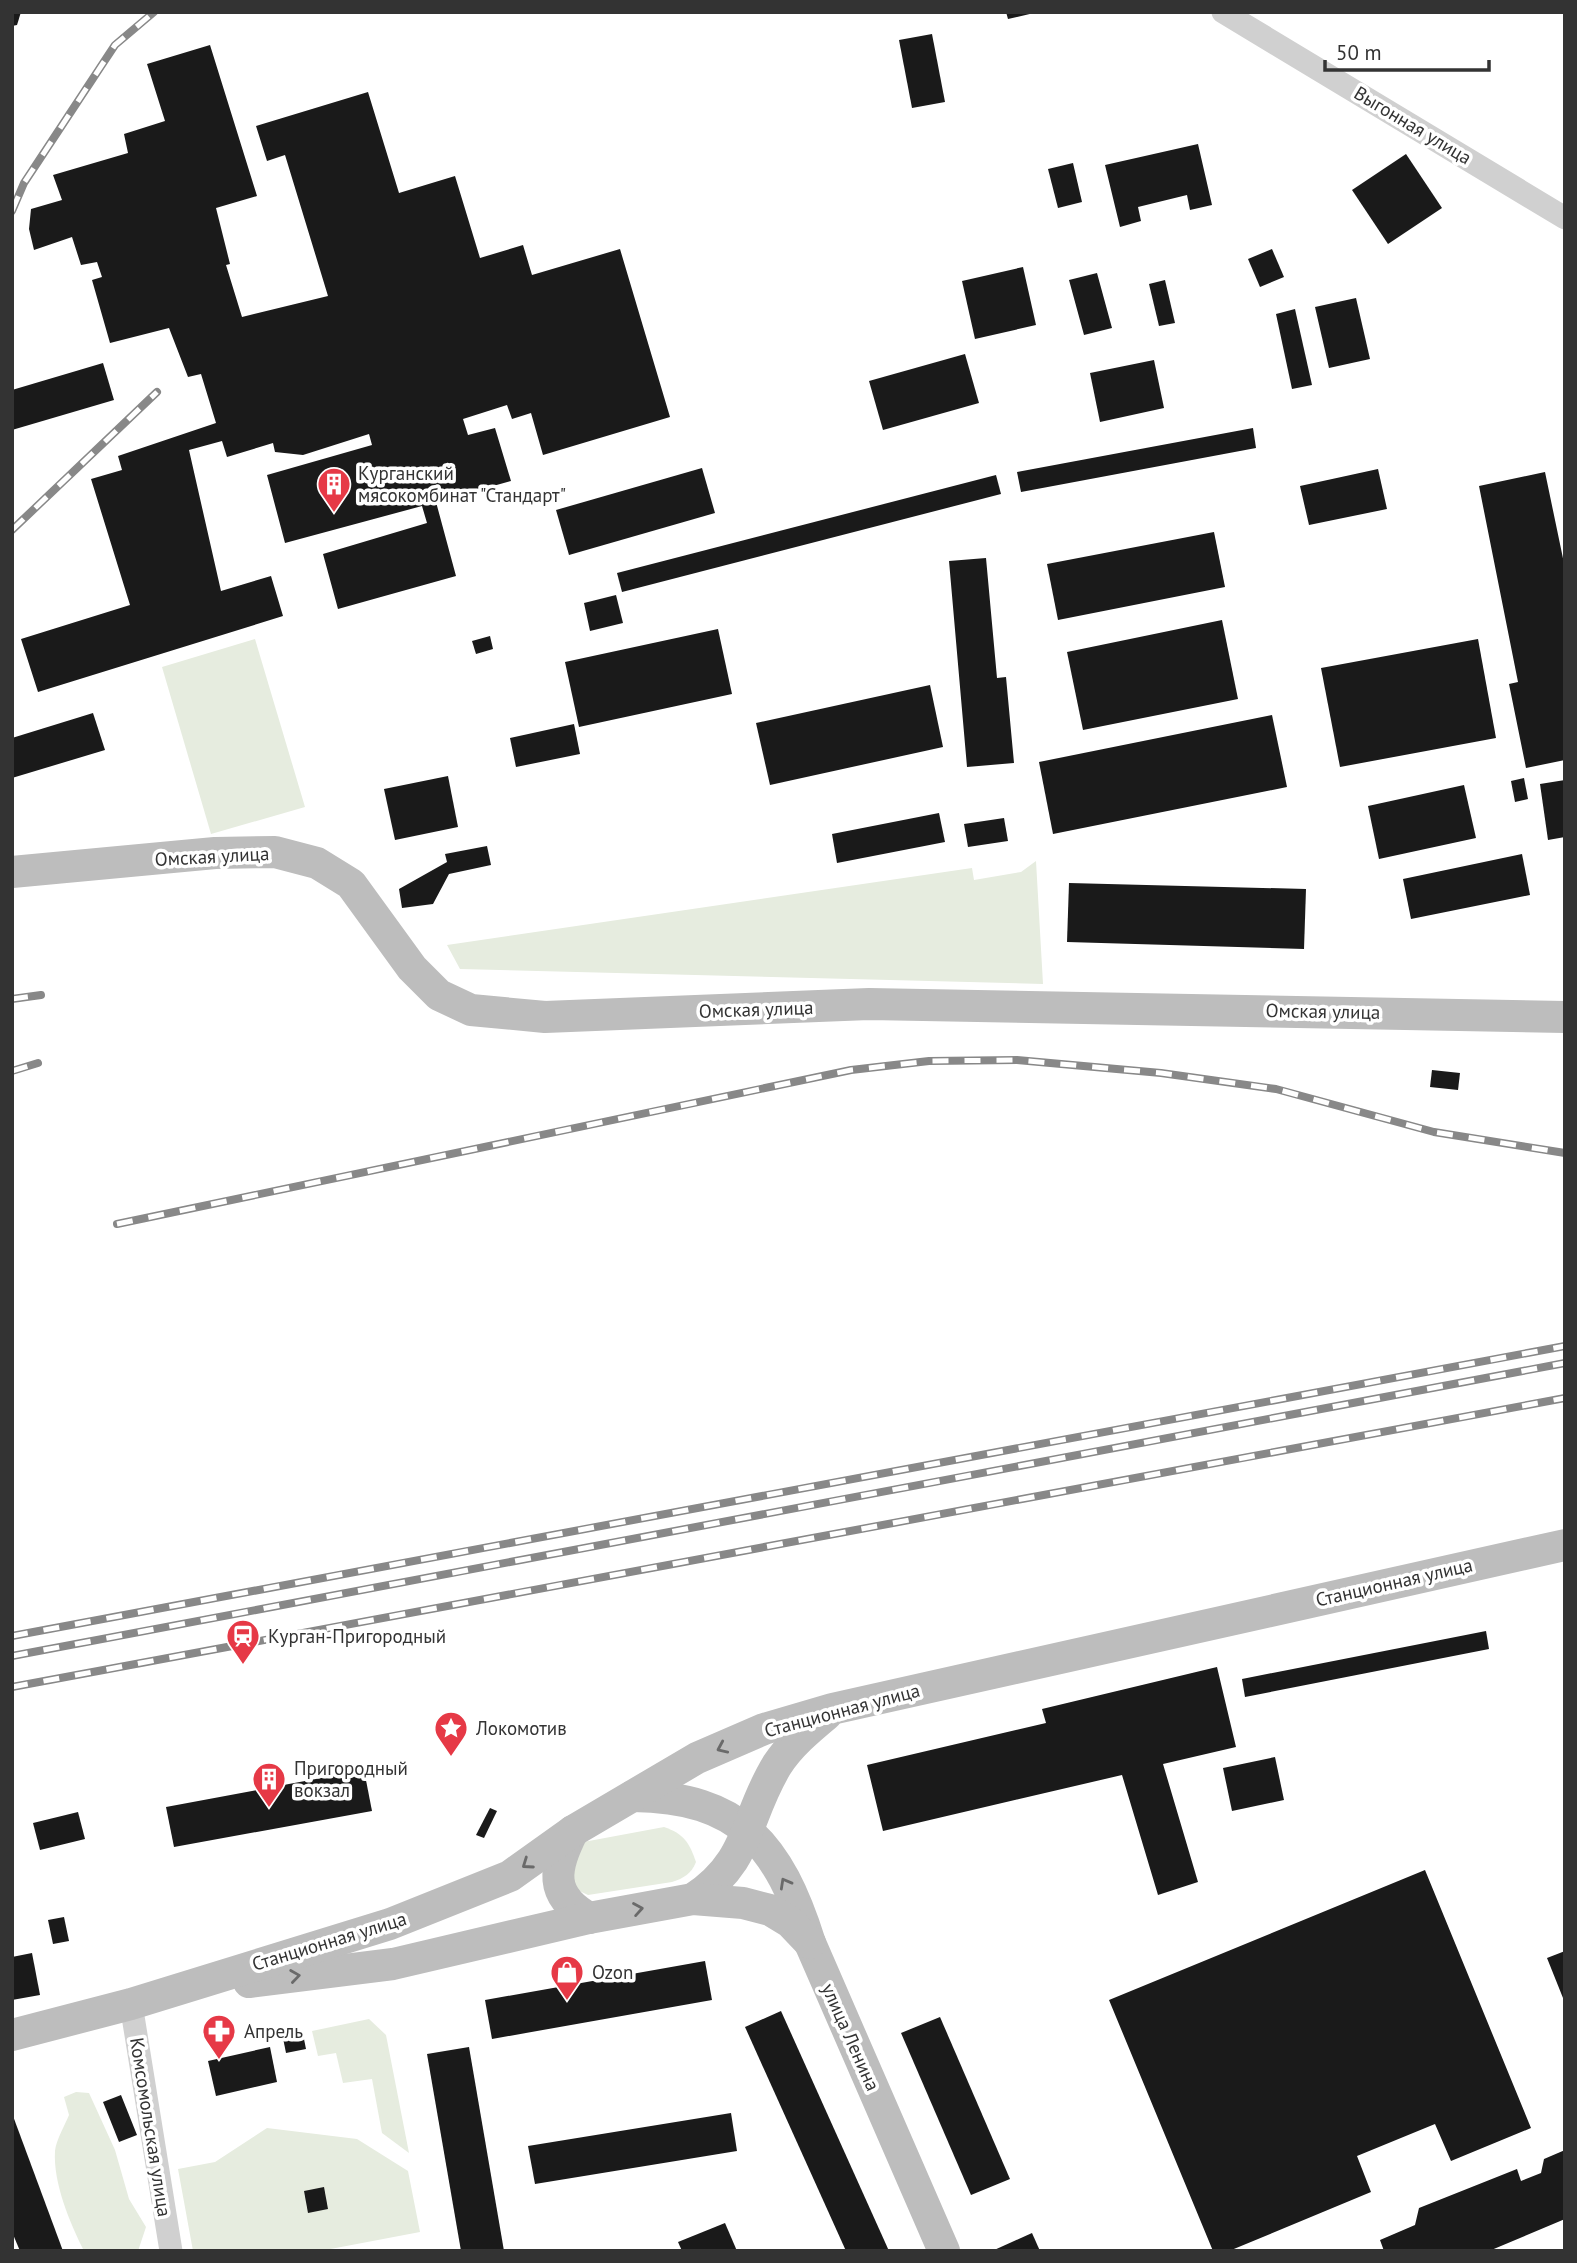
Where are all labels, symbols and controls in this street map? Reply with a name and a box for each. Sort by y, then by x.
scale bar [1325,28,1490,72]
text: 50 m [1336,39,1382,66]
street label: Выгонная улица [1350,80,1476,170]
place label: Курганский мясокомбинат "Стандарт" [358,461,566,507]
building icon: Курганский мясокомбинат "Стандарт" [315,465,353,514]
street label: Омская улица [154,841,270,871]
street label: Омская улица [698,995,814,1023]
street label: Омская улица [1265,998,1381,1024]
street label: Станционная улица [1313,1552,1475,1612]
station icon: Курган-Пригородный [224,1617,262,1666]
place label: Курган-Пригородный [268,1624,446,1648]
street label: Станционная улица [761,1678,923,1742]
place icon: Локомотив [432,1709,470,1758]
place label: Локомотив [475,1716,567,1740]
one-way arrow [716,1740,729,1754]
place label: Пригородный вокзал [294,1756,408,1802]
building icon: Пригородный вокзал [250,1760,288,1809]
one-way arrow [522,1856,535,1868]
one-way arrow [780,1878,793,1891]
one-way arrow [633,1902,644,1917]
street label: Станционная улица [249,1906,409,1976]
shop icon: Ozon [548,1953,586,2002]
place label: Ozon [592,1960,633,1984]
one-way arrow [289,1969,301,1984]
street label: улица Ленина [817,1980,885,2094]
pharmacy icon: Апрель [200,2012,238,2061]
place label: Апрель [244,2019,303,2043]
street label: Комсомольская улица [125,2036,177,2218]

